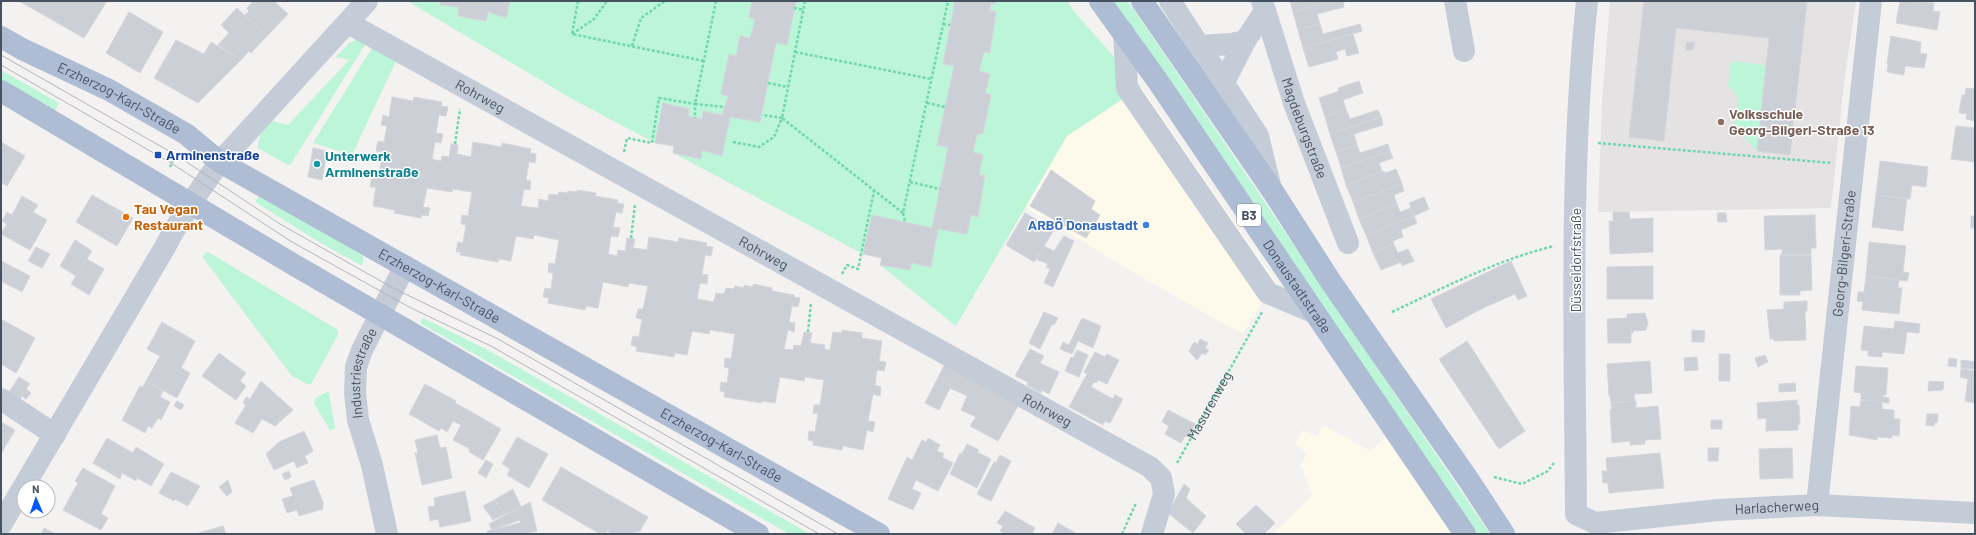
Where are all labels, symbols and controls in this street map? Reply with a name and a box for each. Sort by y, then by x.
street label: Erzherzog-Karl-Straße [55,58,184,137]
street label: Rohrweg [453,75,508,116]
street label: Magdeburgstraße [1279,75,1331,181]
place label: Volksschule Georg-Bilgeri-Straße 13 [1729,105,1875,138]
marker: Volksschule Georg-Bilgeri-Straße 13 [1716,117,1726,127]
place label: Arminenstraße [166,146,260,163]
place label: Unterwerk Arminenstraße [325,147,419,180]
marker: Arminenstraße [153,150,163,160]
marker: Unterwerk Arminenstraße [312,159,322,169]
street label: Georg-Bilgeri-Straße [1828,189,1859,318]
place label: Tau Vegan Restaurant [134,200,203,233]
road number: B3 [1237,204,1261,226]
street label: Düsseldorfstraße [1567,208,1584,312]
marker: Tau Vegan Restaurant [121,212,131,222]
place label: ARBÖ Donaustadt [1028,216,1138,233]
marker: ARBÖ Donaustadt [1141,220,1151,230]
street label: Rohrweg [736,232,792,273]
street label: Donaustadtstraße [1260,236,1335,336]
street label: Erzherzog-Karl-Straße [376,244,504,327]
street label: Industriestraße [346,325,380,419]
street label: Masurenweg [1183,368,1235,443]
street label: Rohrweg [1020,389,1075,430]
street label: Erzherzog-Karl-Straße [658,404,786,486]
north arrow [16,479,56,519]
text: N [32,482,40,495]
street label: Harlacherweg [1734,496,1819,517]

